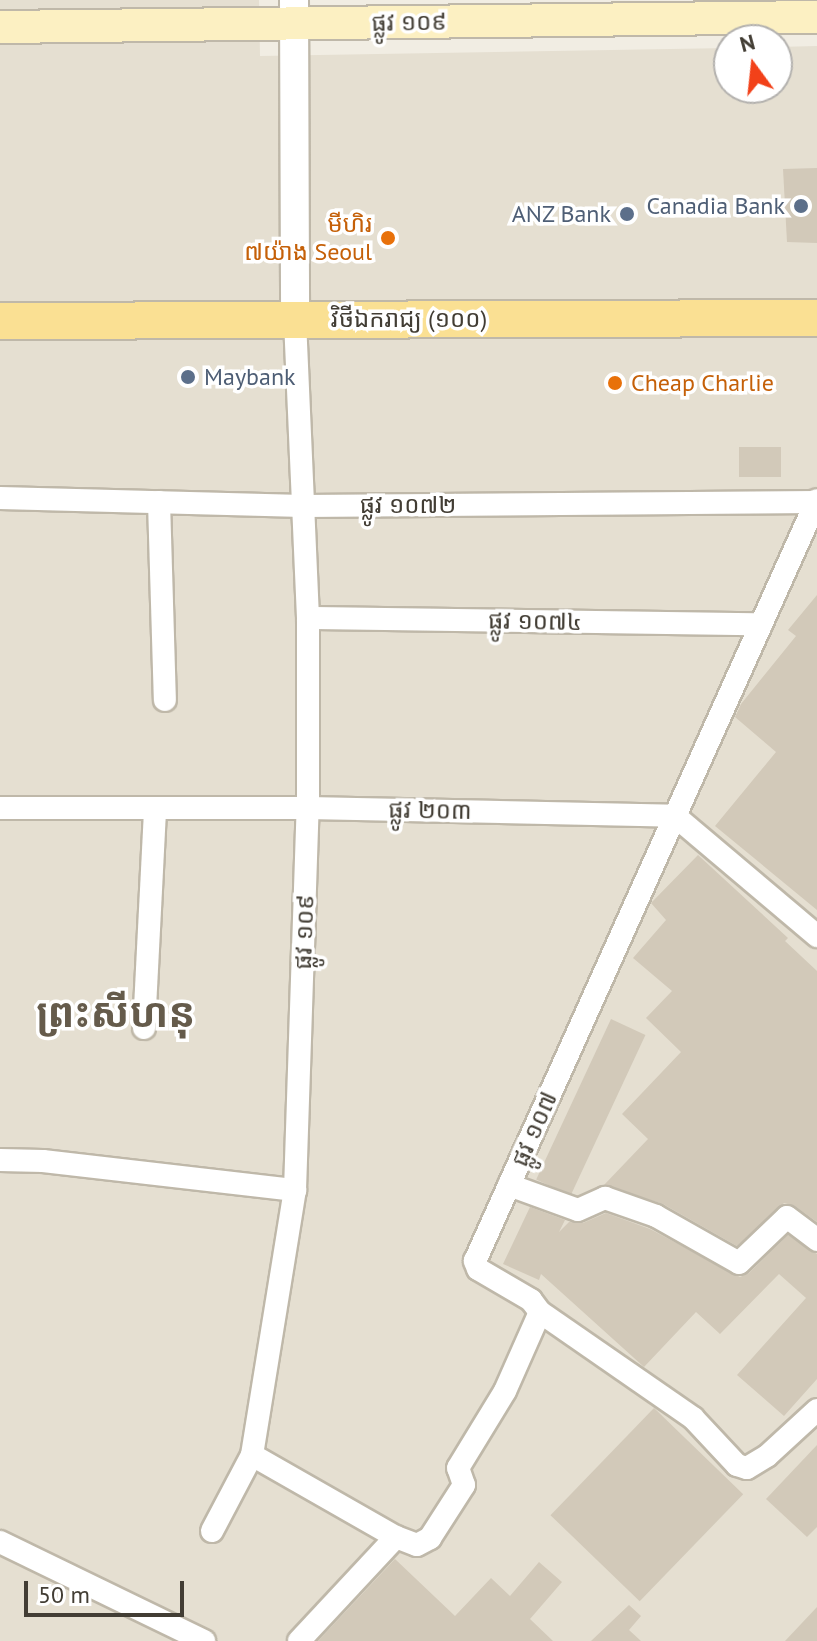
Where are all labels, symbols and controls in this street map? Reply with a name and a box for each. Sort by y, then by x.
street label: ផ្លូវ ១០៩ [371,7,447,37]
north arrow [713,24,793,104]
text: N [737,27,758,58]
place label: Canadia Bank [647,192,785,220]
marker: Canadia Bank [792,197,810,215]
place label: ANZ Bank [511,200,611,228]
marker: ANZ Bank [618,205,636,223]
place label: មីហិរ ៧យ៉ាង Seoul [244,210,372,266]
marker: មីហិរ ៧យ៉ាង Seoul [379,229,397,247]
street label: វិថីឯករាជ្យ (១០០) [331,305,487,333]
place label: Maybank [204,363,296,391]
marker: Maybank [179,368,197,386]
place label: Cheap Charlie [631,369,774,397]
marker: Cheap Charlie [606,374,624,392]
street label: ផ្លូវ ១០៧២ [360,491,456,519]
street label: ផ្លូវ ១០៧៤ [488,606,582,636]
street label: ផ្លូវ ២០៣ [388,795,472,825]
street label: ផ្លូវ ១០៩ [288,894,320,970]
district label: ព្រះសីហនុ [37,988,195,1036]
street label: ផ្លូវ ១០៧ [505,1087,563,1171]
scale bar [28,1565,188,1615]
text: 50 m [38,1579,90,1610]

